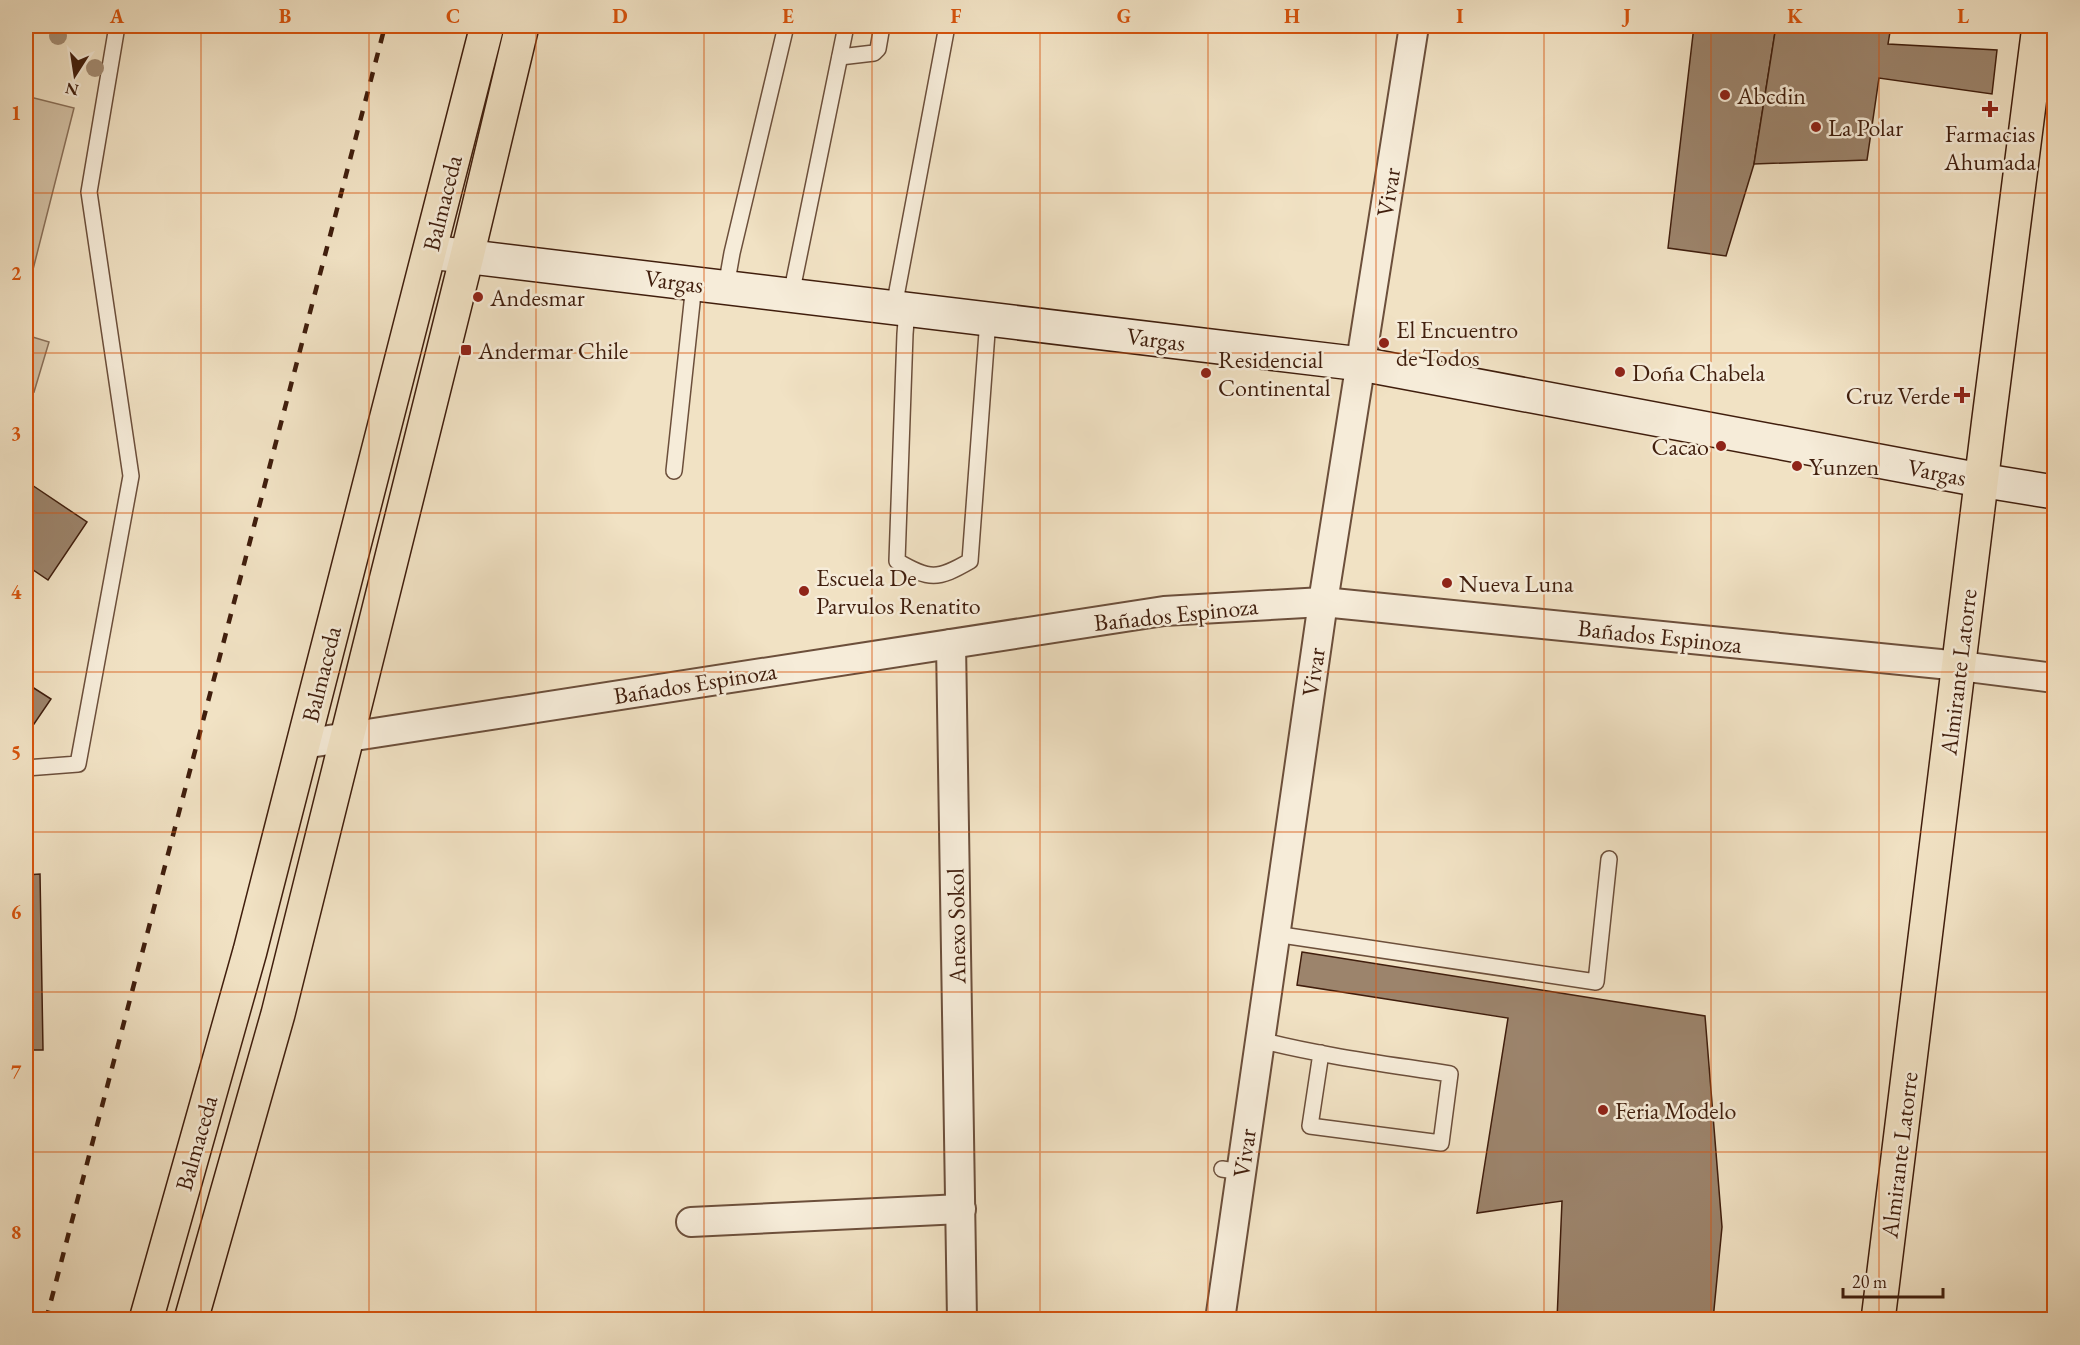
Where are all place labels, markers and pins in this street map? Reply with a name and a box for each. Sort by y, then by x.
place label: Abcdin [1736,80,1806,111]
marker: Abcdin [1718,88,1732,102]
marker: Farmacias Ahumada [1983,102,1997,116]
place label: La Polar [1828,112,1903,143]
place label: Farmacias Ahumada [1943,118,2036,177]
marker: La Polar [1809,120,1823,134]
place label: Andesmar [489,282,585,313]
marker: Andesmar [471,290,485,304]
place label: El Encuentro de Todos [1396,314,1518,373]
place label: Andermar Chile [477,335,628,366]
marker: El Encuentro de Todos [1377,336,1391,350]
marker: Andermar Chile [459,343,473,357]
place label: Residencial Continental [1218,344,1331,403]
place label: Doña Chabela [1632,357,1765,388]
marker: Doña Chabela [1613,365,1627,379]
marker: Residencial Continental [1199,366,1213,380]
place label: Cruz Verde [1846,380,1950,411]
marker: Cruz Verde [1955,388,1969,402]
place label: Cacao [1652,431,1709,462]
marker: Cacao [1714,439,1728,453]
place label: Yunzen [1809,451,1880,482]
marker: Yunzen [1790,459,1804,473]
place label: Escuela De Parvulos Renatito [816,562,981,621]
place label: Nueva Luna [1459,568,1574,599]
marker: Nueva Luna [1440,576,1454,590]
marker: Escuela De Parvulos Renatito [797,584,811,598]
place label: Feria Modelo [1615,1095,1736,1126]
marker: Feria Modelo [1596,1103,1610,1117]

